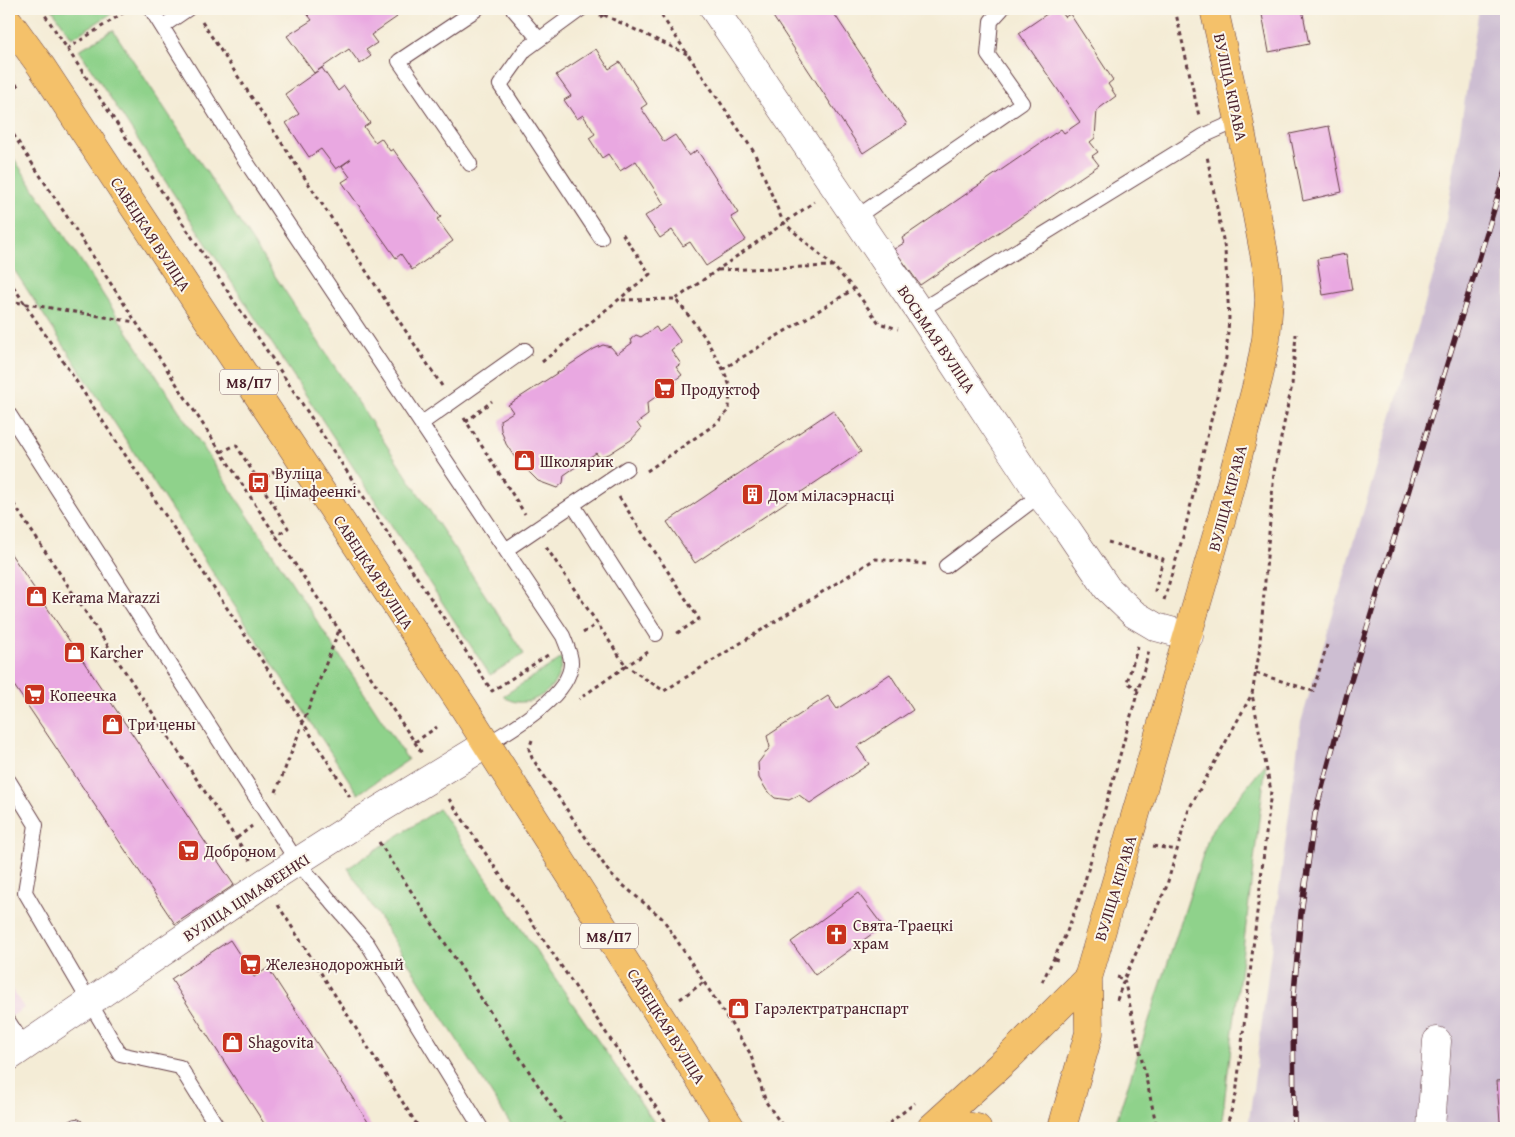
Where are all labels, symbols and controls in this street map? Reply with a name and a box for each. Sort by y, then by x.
street label: ВУЛІЦА КІРАВА [1208,31,1254,143]
street label: САВЕЦКАЯ ВУЛІЦА [105,172,197,296]
street label: ВОСЬМАЯ ВУЛІЦА [892,280,982,398]
road number: М8/П7 [220,370,278,394]
supermarket icon: Продуктоф [653,377,677,401]
place label: Продуктоф [681,377,760,401]
street label: ВУЛІЦА КІРАВА [1201,442,1253,554]
shop icon: Школярик [512,449,536,473]
place label: Школярик [540,449,614,473]
place label: Вуліца Цімафеенкі [275,461,357,503]
bus stop icon: Вуліца Цімафеенкі [247,470,271,494]
building icon: Дом міласэрнасці [740,483,764,507]
place label: Дом міласэрнасці [767,483,895,507]
street label: САВЕЦКАЯ ВУЛІЦА [328,510,420,634]
shop icon: Kerama Marazzi [24,585,48,609]
place label: Kerama Marazzi [52,585,161,609]
shop icon: Karcher [62,640,86,664]
place label: Karcher [90,640,144,664]
supermarket icon: Копеечка [22,683,46,707]
place label: Копеечка [50,683,117,707]
shop icon: Три цены [100,712,124,736]
place label: Три цены [128,712,196,736]
street label: ВУЛІЦА КІРАВА [1088,832,1143,944]
supermarket icon: Доброном [176,839,200,863]
place label: Доброном [203,839,276,863]
street label: ВУЛІЦА ЦІМАФЕЕНКІ [178,847,314,947]
place label: Свята-Траецкі храм [853,913,954,955]
church icon: Свята-Траецкі храм [825,922,849,946]
road number: М8/П7 [580,924,638,948]
supermarket icon: Железнодорожный [238,952,262,976]
place label: Железнодорожный [265,952,404,976]
street label: САВЕЦКАЯ ВУЛІЦА [622,964,712,1089]
shop icon: Гарэлектратранспарт [727,996,751,1020]
place label: Гарэлектратранспарт [755,996,909,1020]
shop icon: Shagovita [220,1030,244,1054]
place label: Shagovita [248,1030,314,1054]

